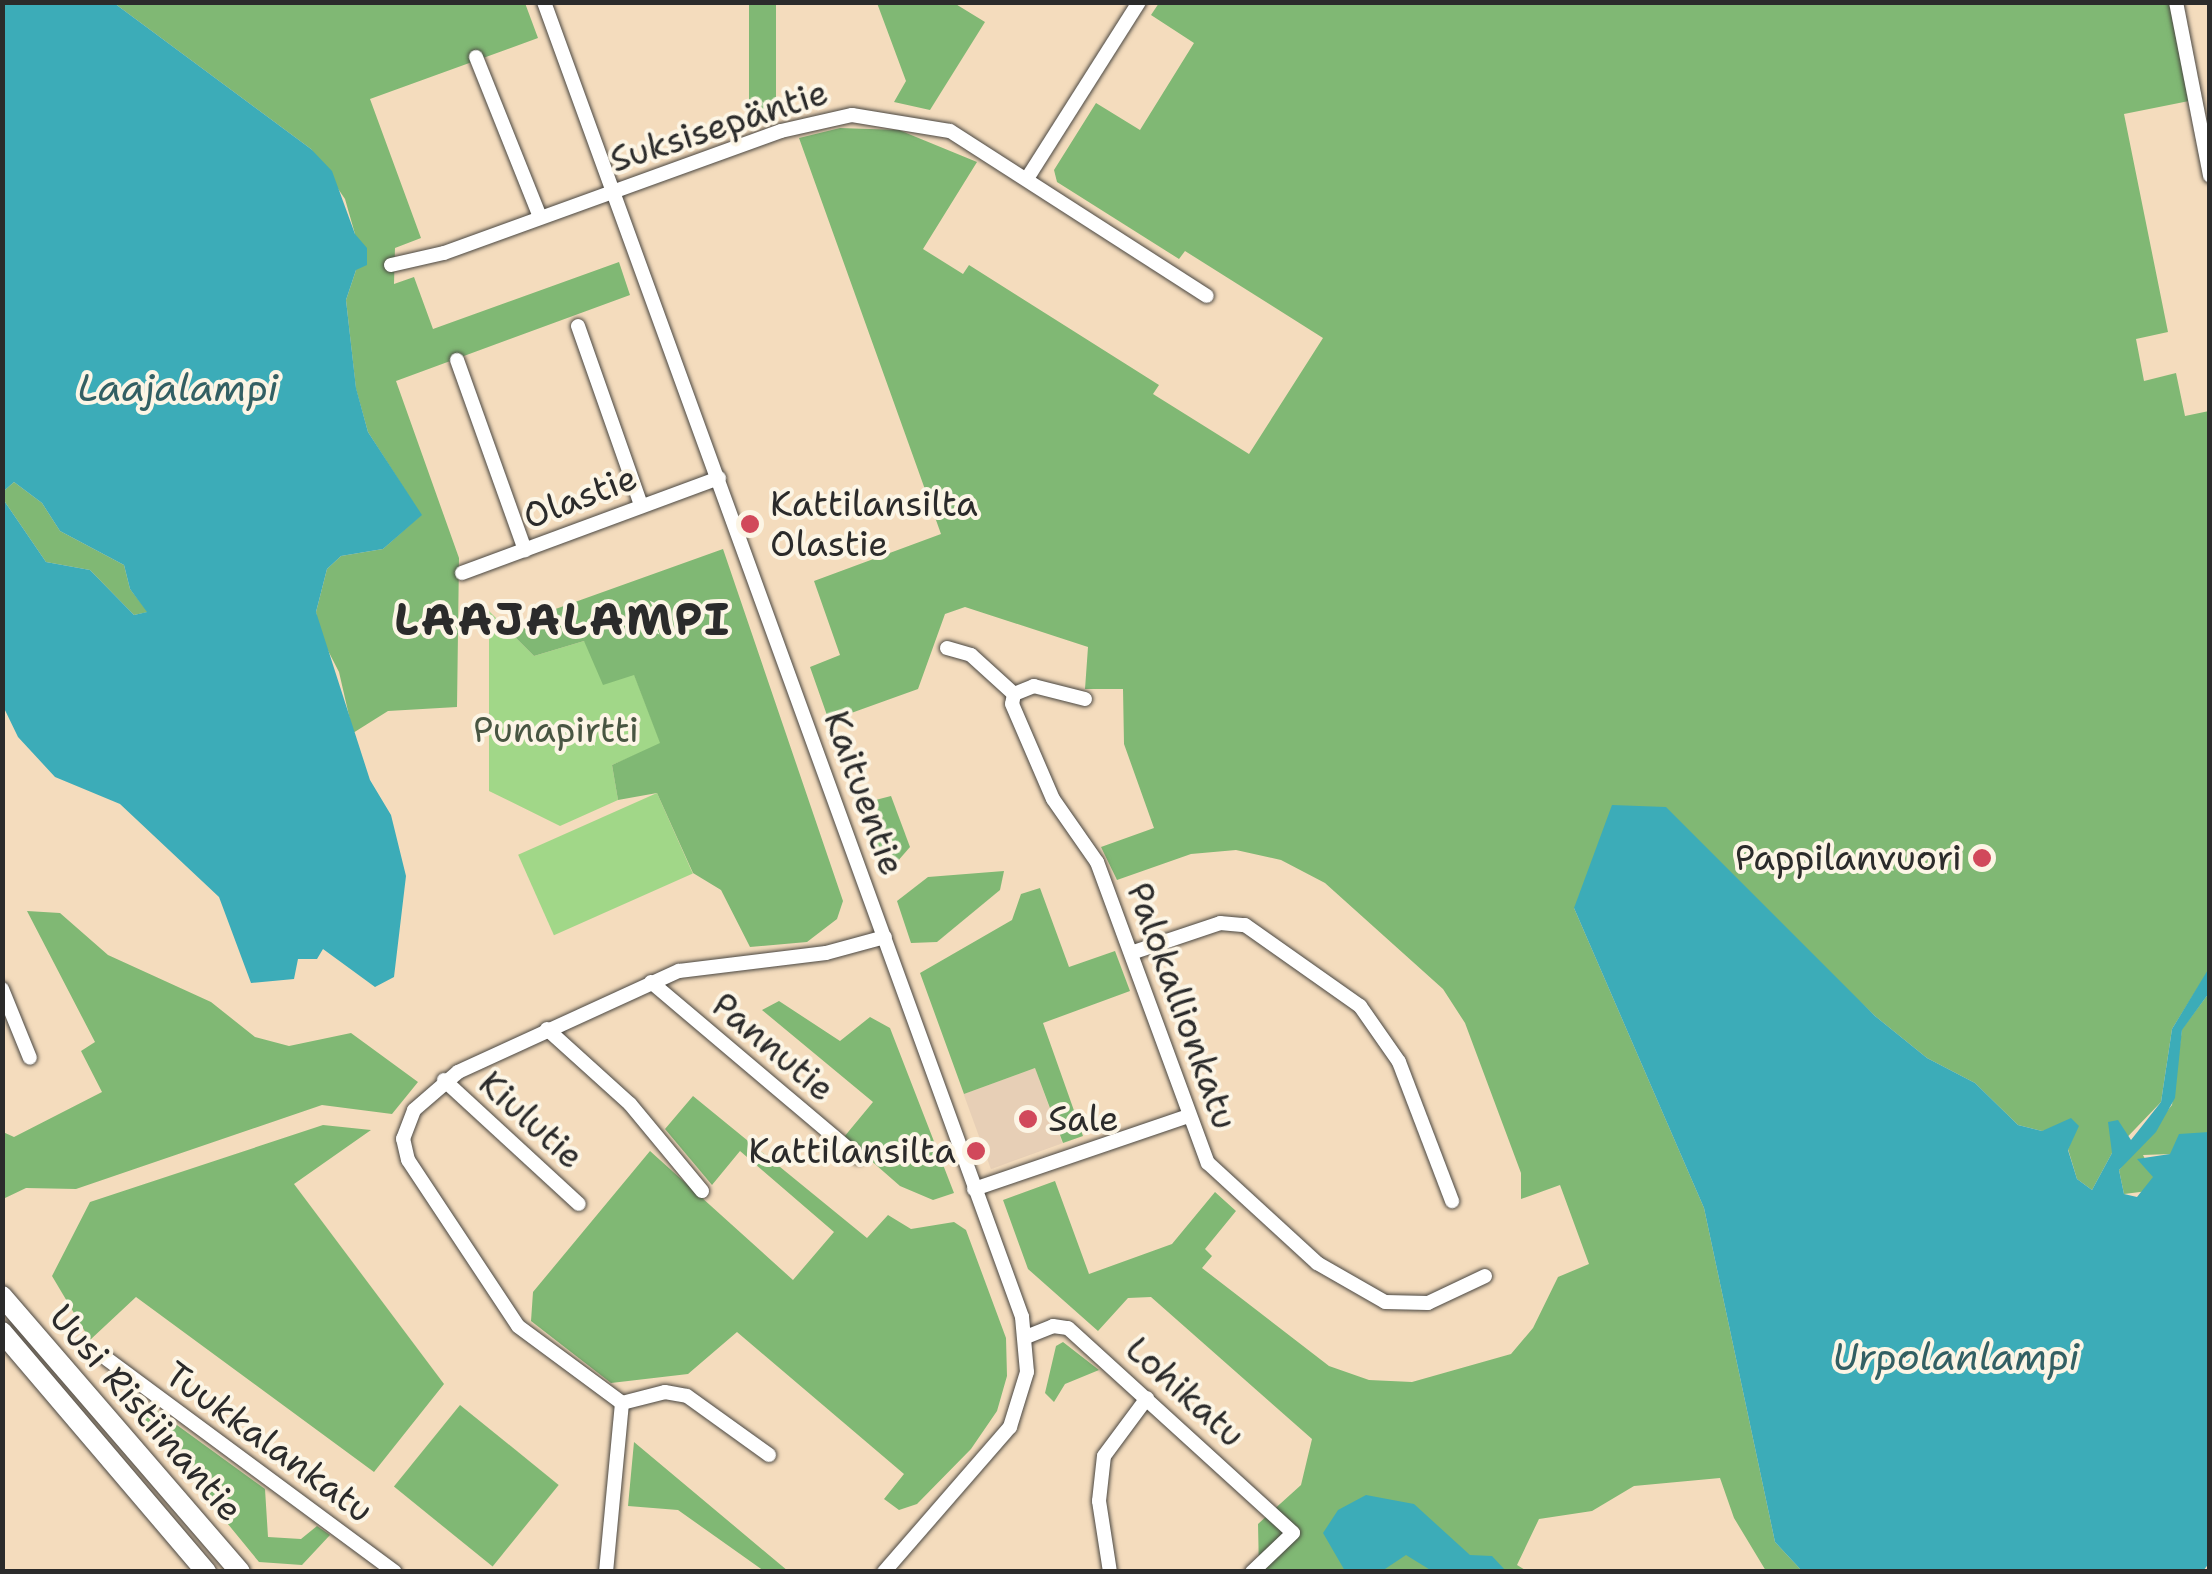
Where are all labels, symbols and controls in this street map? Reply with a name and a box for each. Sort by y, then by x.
street label: Suksisepäntie [605,71,833,181]
water label: Laajalampi [78,365,278,411]
street label: Olastie [517,456,643,538]
place label: Kattilansilta Olastie [770,483,978,565]
marker: Kattilansilta Olastie [739,513,761,535]
district label: LAAJALAMPI [394,593,732,647]
street label: Kaituentie [815,705,913,881]
park label: Punapirtti [473,709,639,751]
place label: Pappilanvuori [1735,837,1962,879]
marker: Pappilanvuori [1971,847,1993,869]
street label: Palokallionkatu [1118,877,1246,1135]
street label: Pannutie [703,984,843,1110]
street label: Kiulutie [470,1062,592,1178]
place label: Sale [1048,1098,1119,1140]
marker: Sale [1017,1108,1039,1130]
place label: Kattilansilta [748,1130,956,1172]
marker: Kattilansilta [965,1140,987,1162]
street label: Uusi Ristiinantie [41,1296,251,1530]
street label: Lohikatu [1117,1328,1253,1456]
water label: Urpolanlampi [1833,1334,2079,1380]
street label: Tuukkalankatu [157,1353,381,1531]

